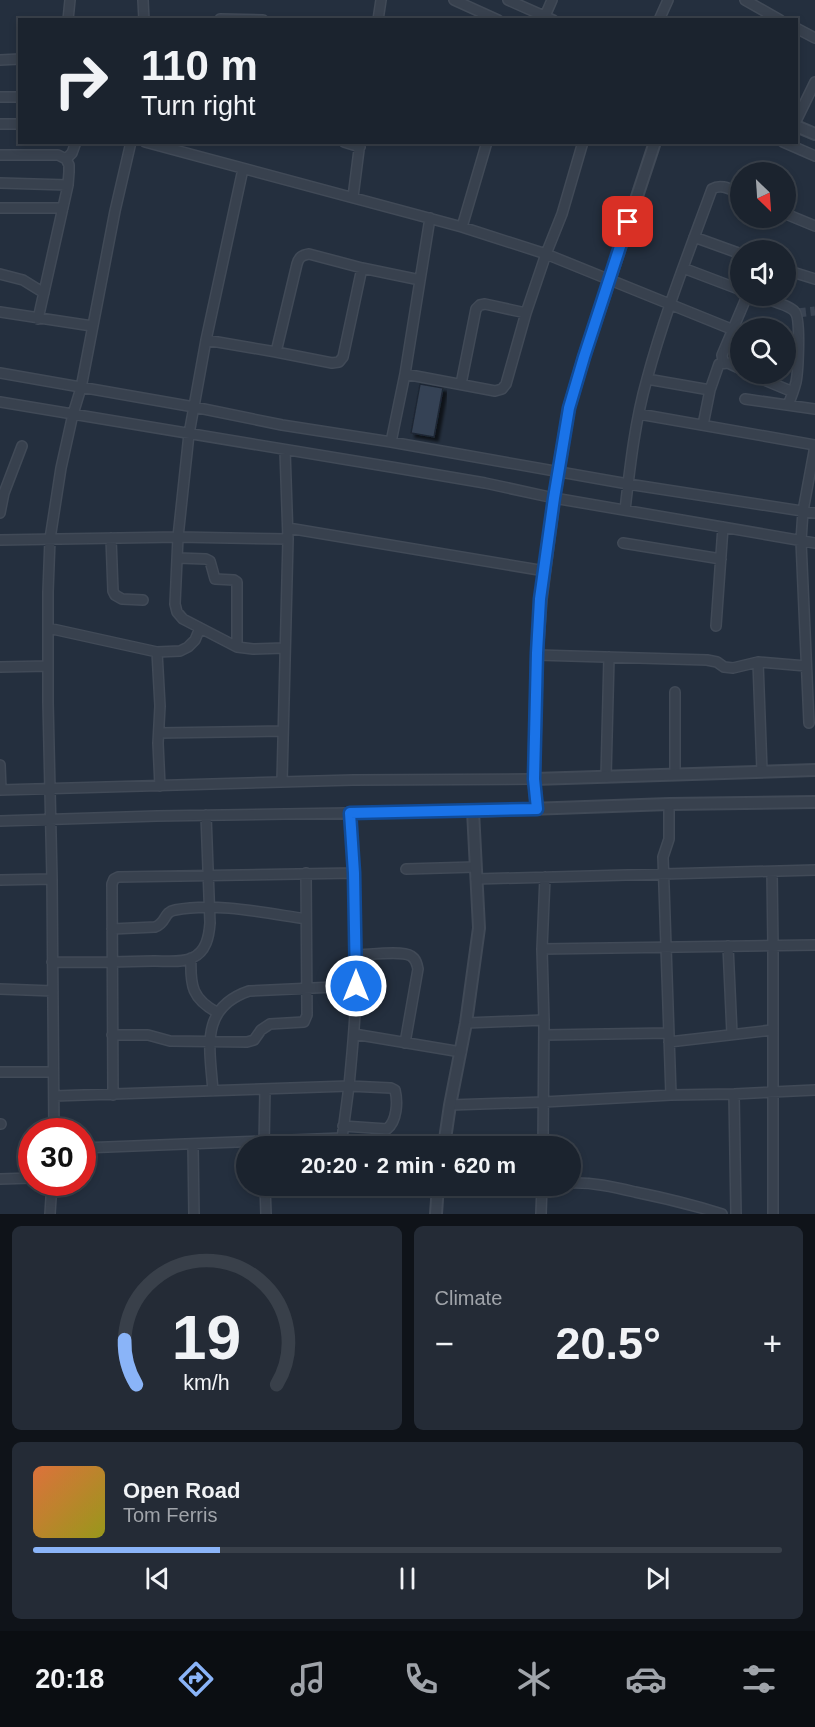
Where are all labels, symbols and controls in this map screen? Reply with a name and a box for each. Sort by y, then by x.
icon: right [42,42,120,120]
text: 110 m [141,42,258,89]
text: Turn right [141,91,256,121]
north arrow [730,162,796,228]
map controls [730,162,796,384]
pin [602,196,653,247]
icon: arrive [611,205,644,238]
button: sound [730,240,796,306]
button: search [730,318,796,384]
position arrow [324,954,388,1018]
speed limit sign: 30 [18,1118,96,1196]
text: 20:20 · 2 min · 620 m [301,1153,516,1178]
text: Climate [435,1287,502,1309]
text: 19 [172,1303,241,1372]
text: 20.5° [555,1318,661,1369]
text: − [435,1325,454,1362]
text: + [763,1325,782,1362]
text: km/h [184,1371,230,1395]
text: Open Road [123,1478,240,1503]
text: Tom Ferris [123,1504,217,1526]
icon: previous [141,1562,174,1595]
icon: pause [391,1562,424,1595]
icon: next [641,1562,674,1595]
icon: directions [175,1658,217,1700]
icon: music [287,1658,329,1700]
icon: phone [400,1658,442,1700]
icon: climate [513,1658,555,1700]
icon: car [625,1658,667,1700]
icon: filters [738,1658,780,1700]
text: 20:18 [35,1664,104,1694]

